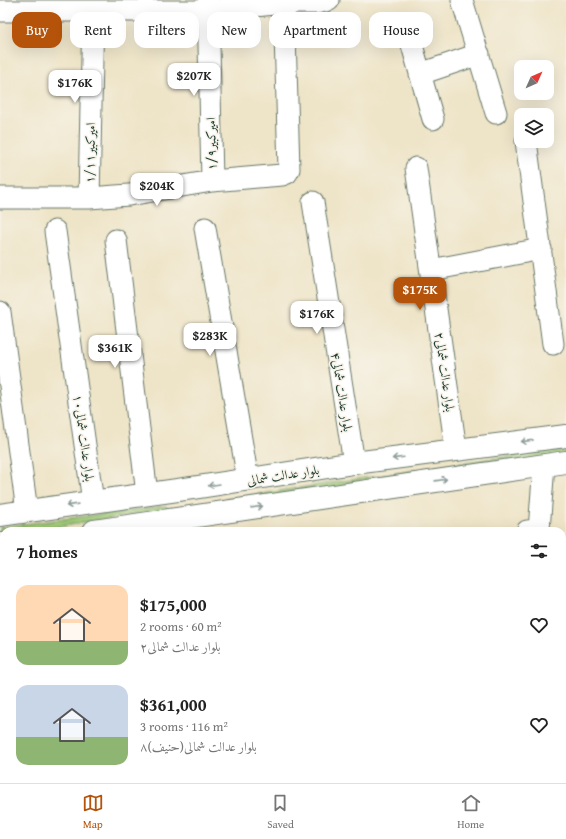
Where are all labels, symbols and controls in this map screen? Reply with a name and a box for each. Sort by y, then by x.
chip: Buy [12,12,62,48]
chip: Rent [70,12,126,48]
chip: Filters [134,12,199,48]
chip: New [207,12,261,48]
chip: Apartment [269,12,361,48]
chip: House [369,12,433,48]
north arrow [514,60,554,100]
map controls [514,60,554,148]
pin: $207K [166,63,222,97]
text: $207K [176,66,212,85]
pin: $176K [47,70,103,104]
text: $176K [57,73,93,92]
button: layers [514,108,554,148]
street label: امیرکبیر۱/۹ [201,117,221,171]
street label: امیرکبیر۱/۱۱ [80,122,100,184]
pin: $204K [129,173,185,207]
text: $204K [139,176,175,195]
pin: $175K [392,277,448,311]
text: $175K [402,280,438,299]
pin: $176K [289,301,345,335]
text: $176K [299,304,335,323]
pin: $283K [182,323,238,357]
text: $283K [192,326,228,345]
street label: بلوار عدالت شمالی۲ [430,331,460,413]
pin: $361K [87,335,143,369]
text: $361K [97,338,133,357]
street label: بلوار عدالت شمالی۴ [326,351,358,433]
street label: بلوار عدالت شمالی۱۰ [68,393,100,483]
one-way arrow [521,437,534,445]
one-way arrow [392,454,405,462]
street label: بلوار عدالت شمالی [246,460,320,490]
one-way arrow [434,476,447,484]
one-way arrow [208,481,221,489]
one-way arrow [66,501,79,509]
one-way arrow [250,503,263,511]
text: 7 homes [16,539,78,564]
icon: filters [528,540,550,562]
text: $175,000 [140,592,206,617]
icon: home [48,601,96,649]
icon: heart [528,614,550,636]
text: 2 rooms · 60 m² [140,617,222,636]
text: بلوار عدالت شمالی۲ [140,637,220,656]
text: $361,000 [140,692,206,717]
icon: home [48,701,96,749]
icon: heart [528,714,550,736]
text: 3 rooms · 116 m² [140,717,228,736]
text: ۸بلوار عدالت شمالی(حنیف) [140,737,257,756]
tab: Map [82,792,104,832]
tab: Saved [267,792,294,832]
tab: Home [457,792,484,832]

